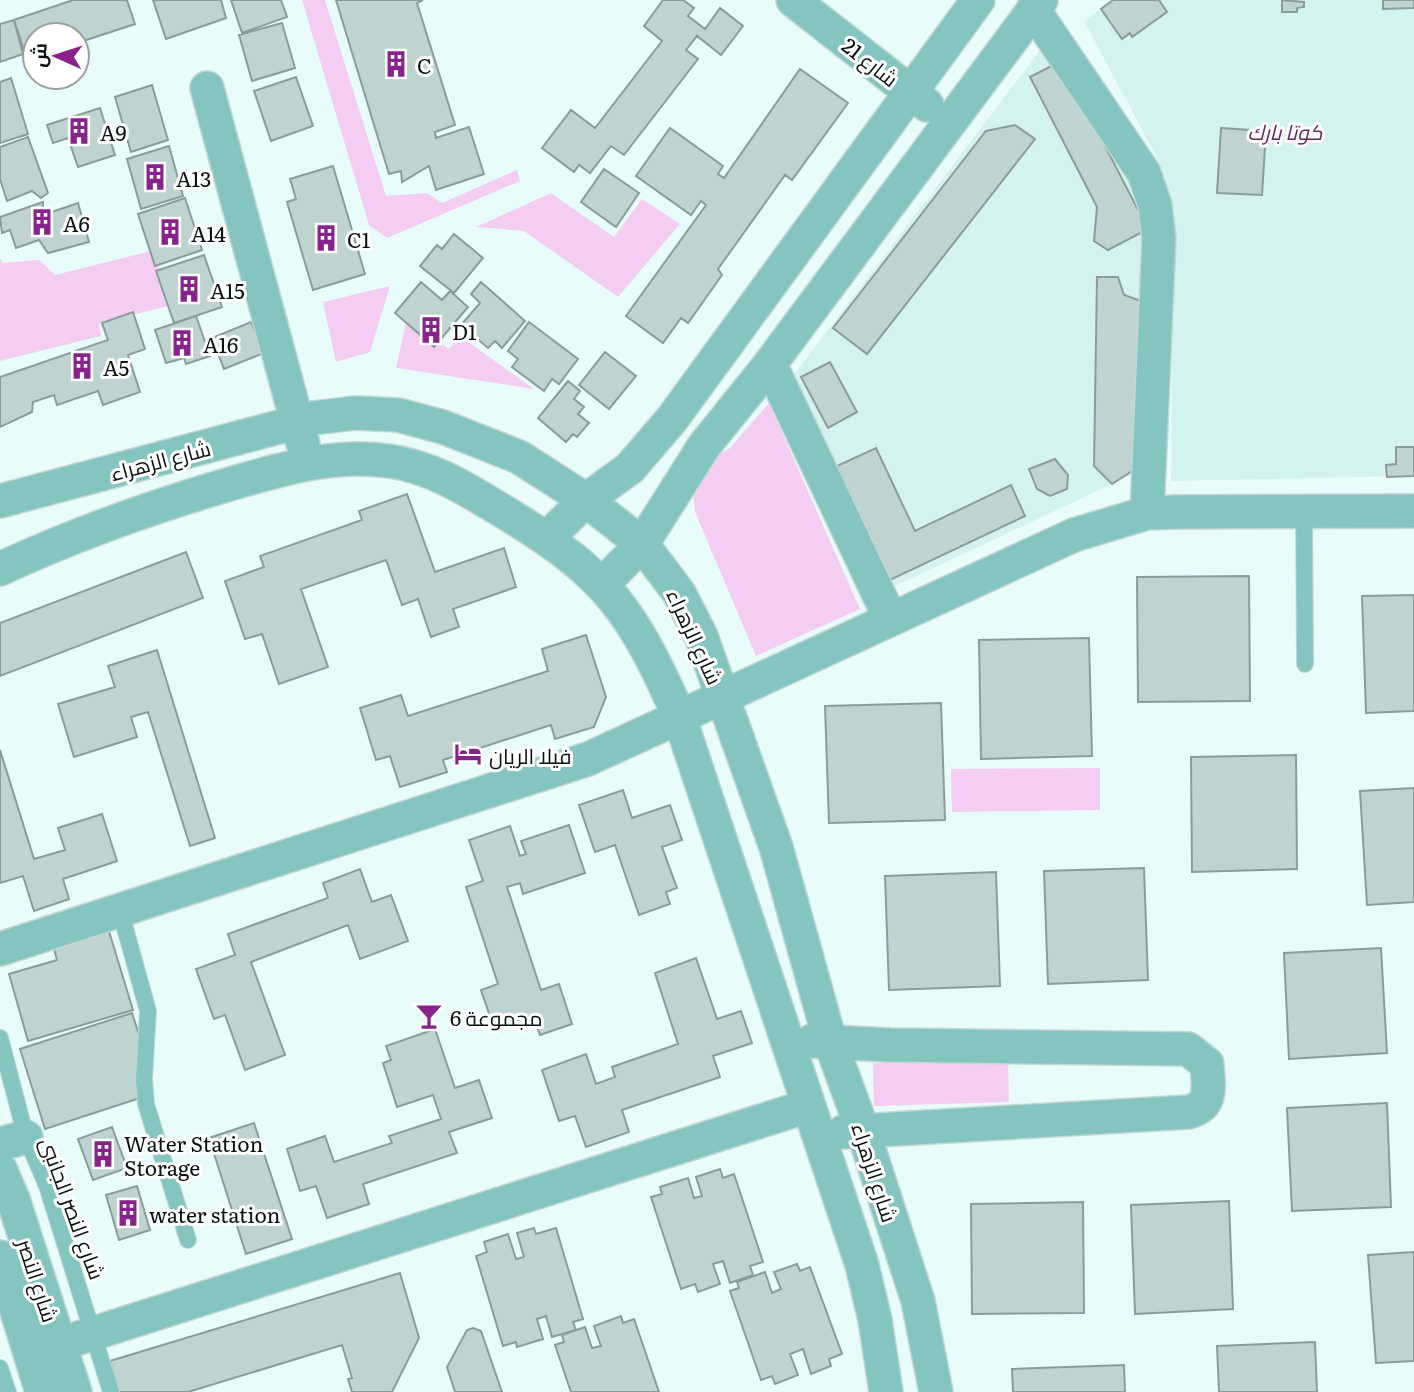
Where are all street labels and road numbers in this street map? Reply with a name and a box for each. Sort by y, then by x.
street label: شارع 21 [836,29,906,94]
street label: شارع الزهراء [106,431,214,488]
street label: شارع الزهراء [659,583,732,690]
street label: شارع الزهراء [844,1118,907,1226]
street label: شارع النصر الجانبى [37,1133,111,1283]
street label: شارع النصر [14,1235,64,1325]

